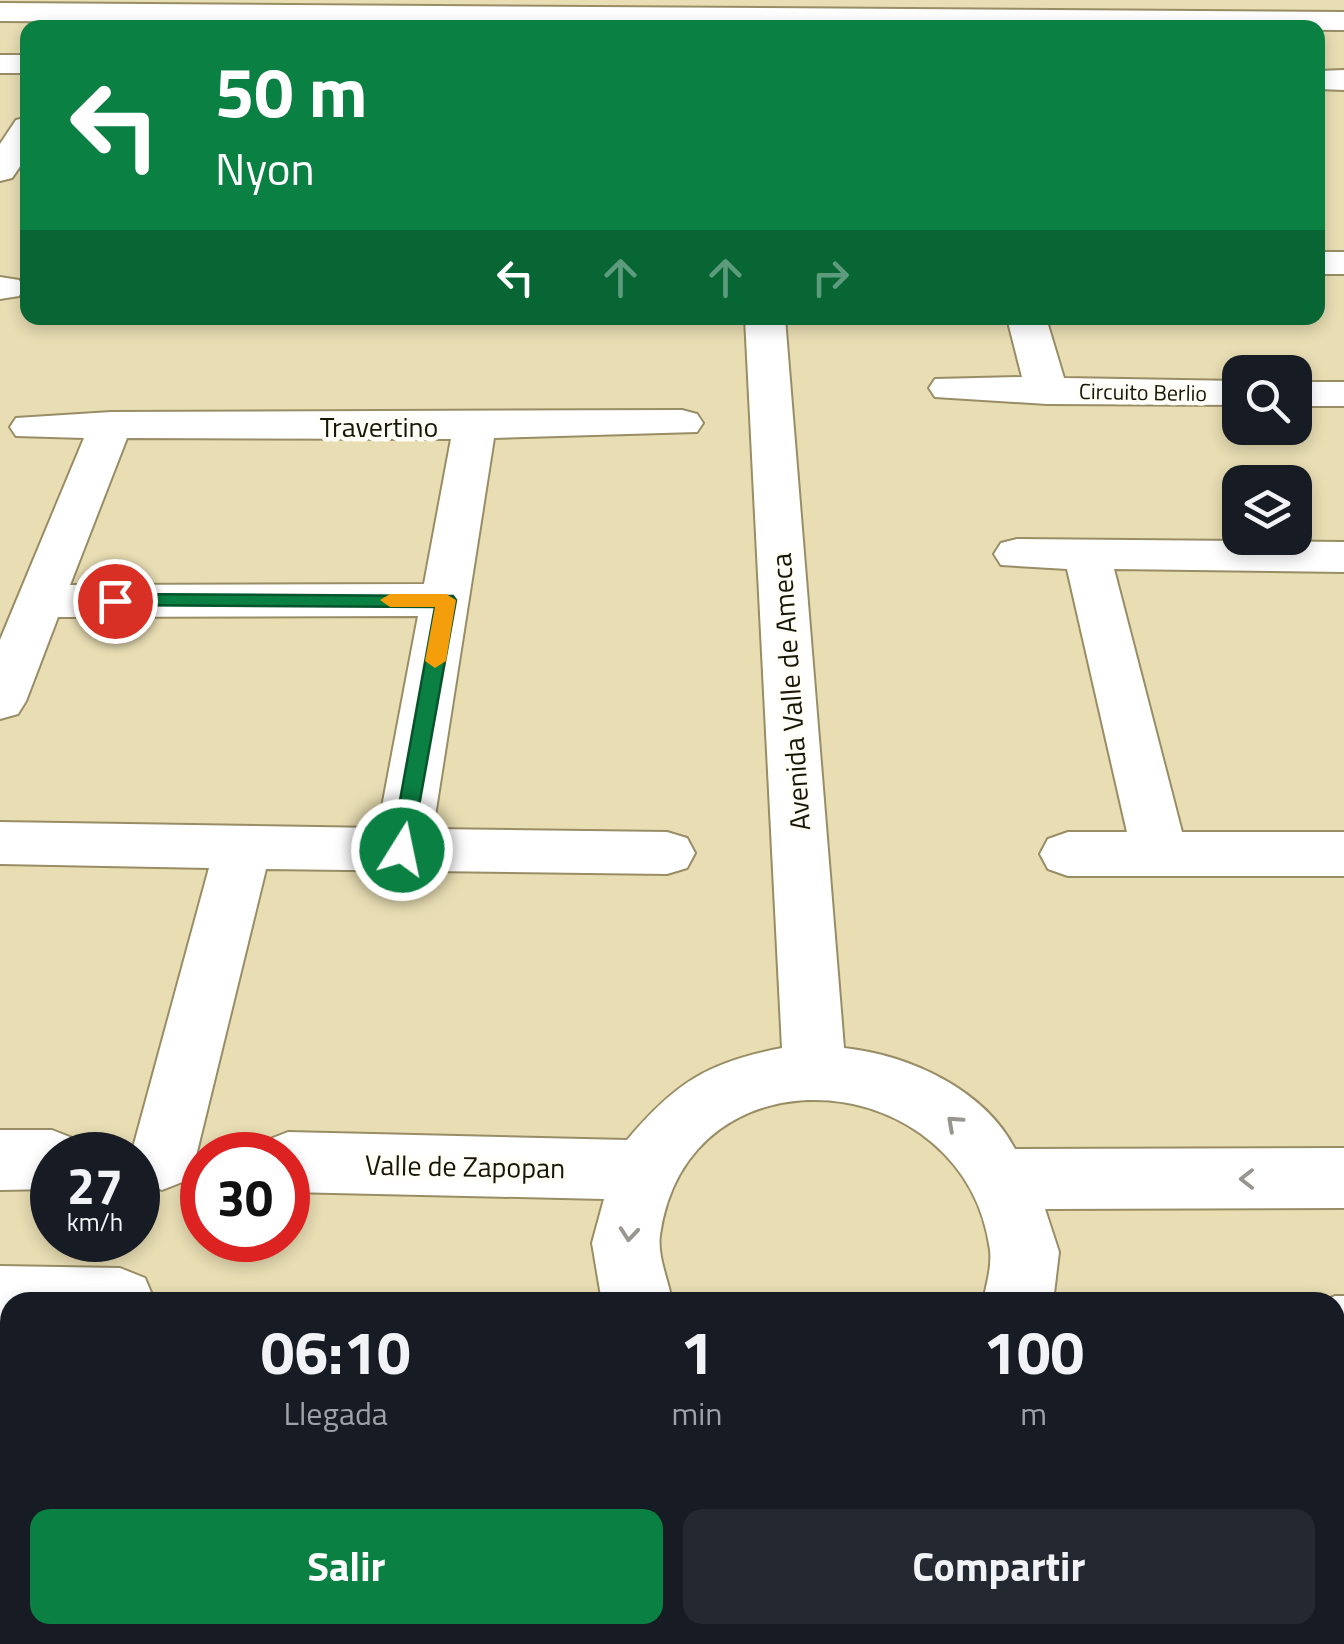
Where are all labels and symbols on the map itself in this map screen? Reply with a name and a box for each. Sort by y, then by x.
street label: Circuito Berlio [1079,374,1207,410]
street label: Travertino [320,405,438,448]
street label: Avenida Valle de Ameca [759,552,821,832]
pin [73,559,158,644]
position arrow [350,798,454,902]
one-way arrow [947,1116,966,1134]
speed limit sign: 30 [180,1132,310,1262]
street label: Valle de Zapopan [364,1143,566,1189]
one-way arrow [1238,1168,1254,1190]
one-way arrow [619,1226,641,1242]

